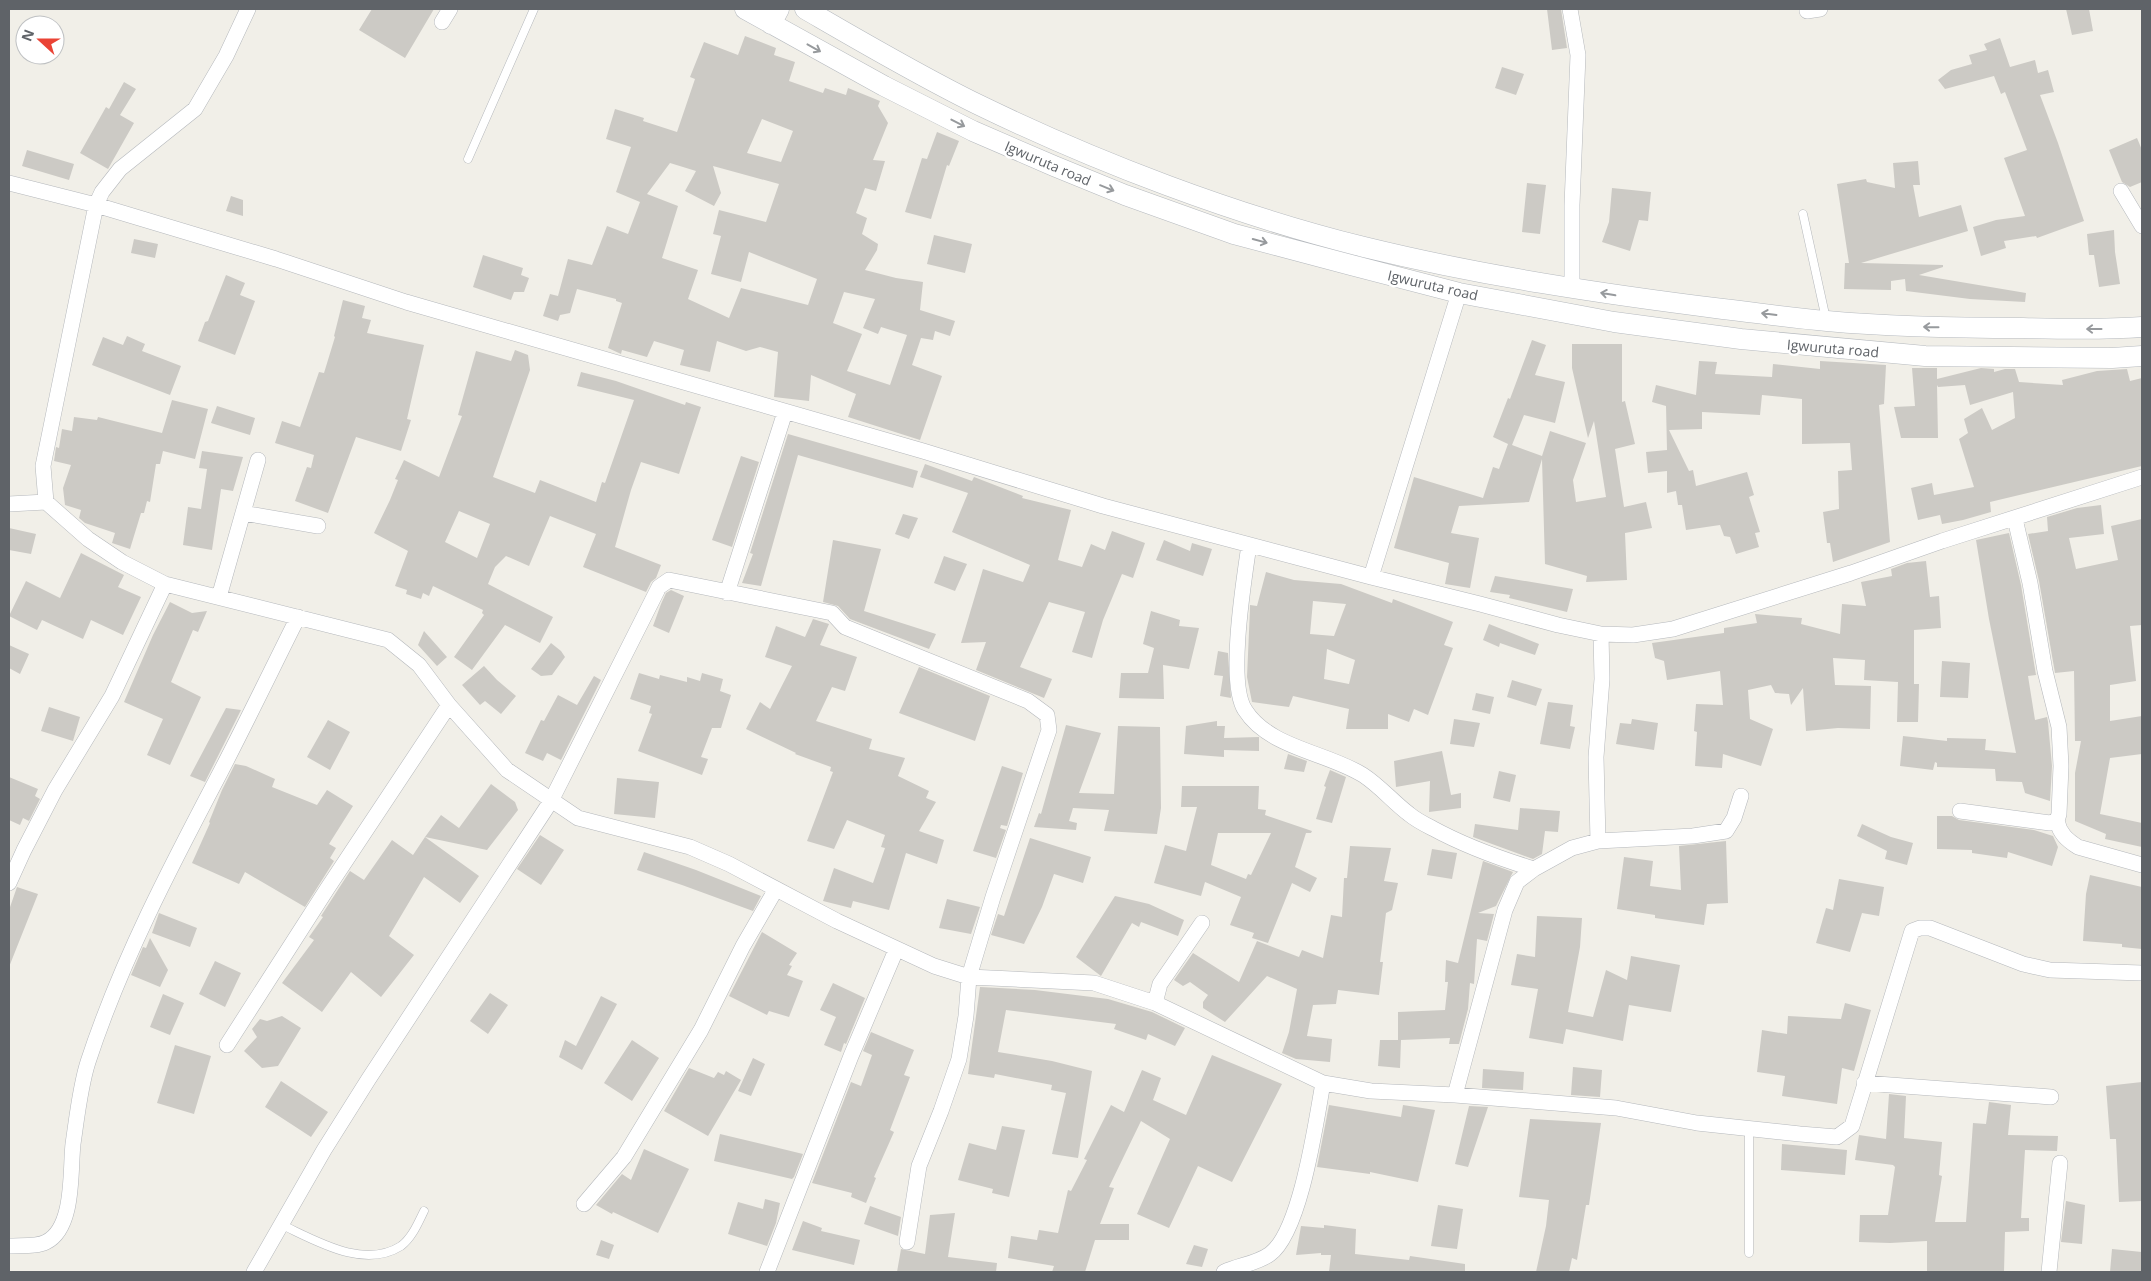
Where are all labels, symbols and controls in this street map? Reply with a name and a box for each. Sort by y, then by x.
north arrow [15,15,65,65]
text: N [16,26,38,44]
one-way arrow [806,43,821,53]
one-way arrow [950,118,965,128]
street label: Igwuruta road [1002,136,1094,190]
one-way arrow [1099,183,1114,193]
one-way arrow [1252,237,1268,246]
street label: Igwuruta road [1386,265,1480,305]
one-way arrow [1600,289,1616,299]
one-way arrow [1761,309,1777,319]
one-way arrow [1923,323,1939,332]
one-way arrow [2086,324,2102,334]
street label: Igwuruta road [1786,335,1880,361]

